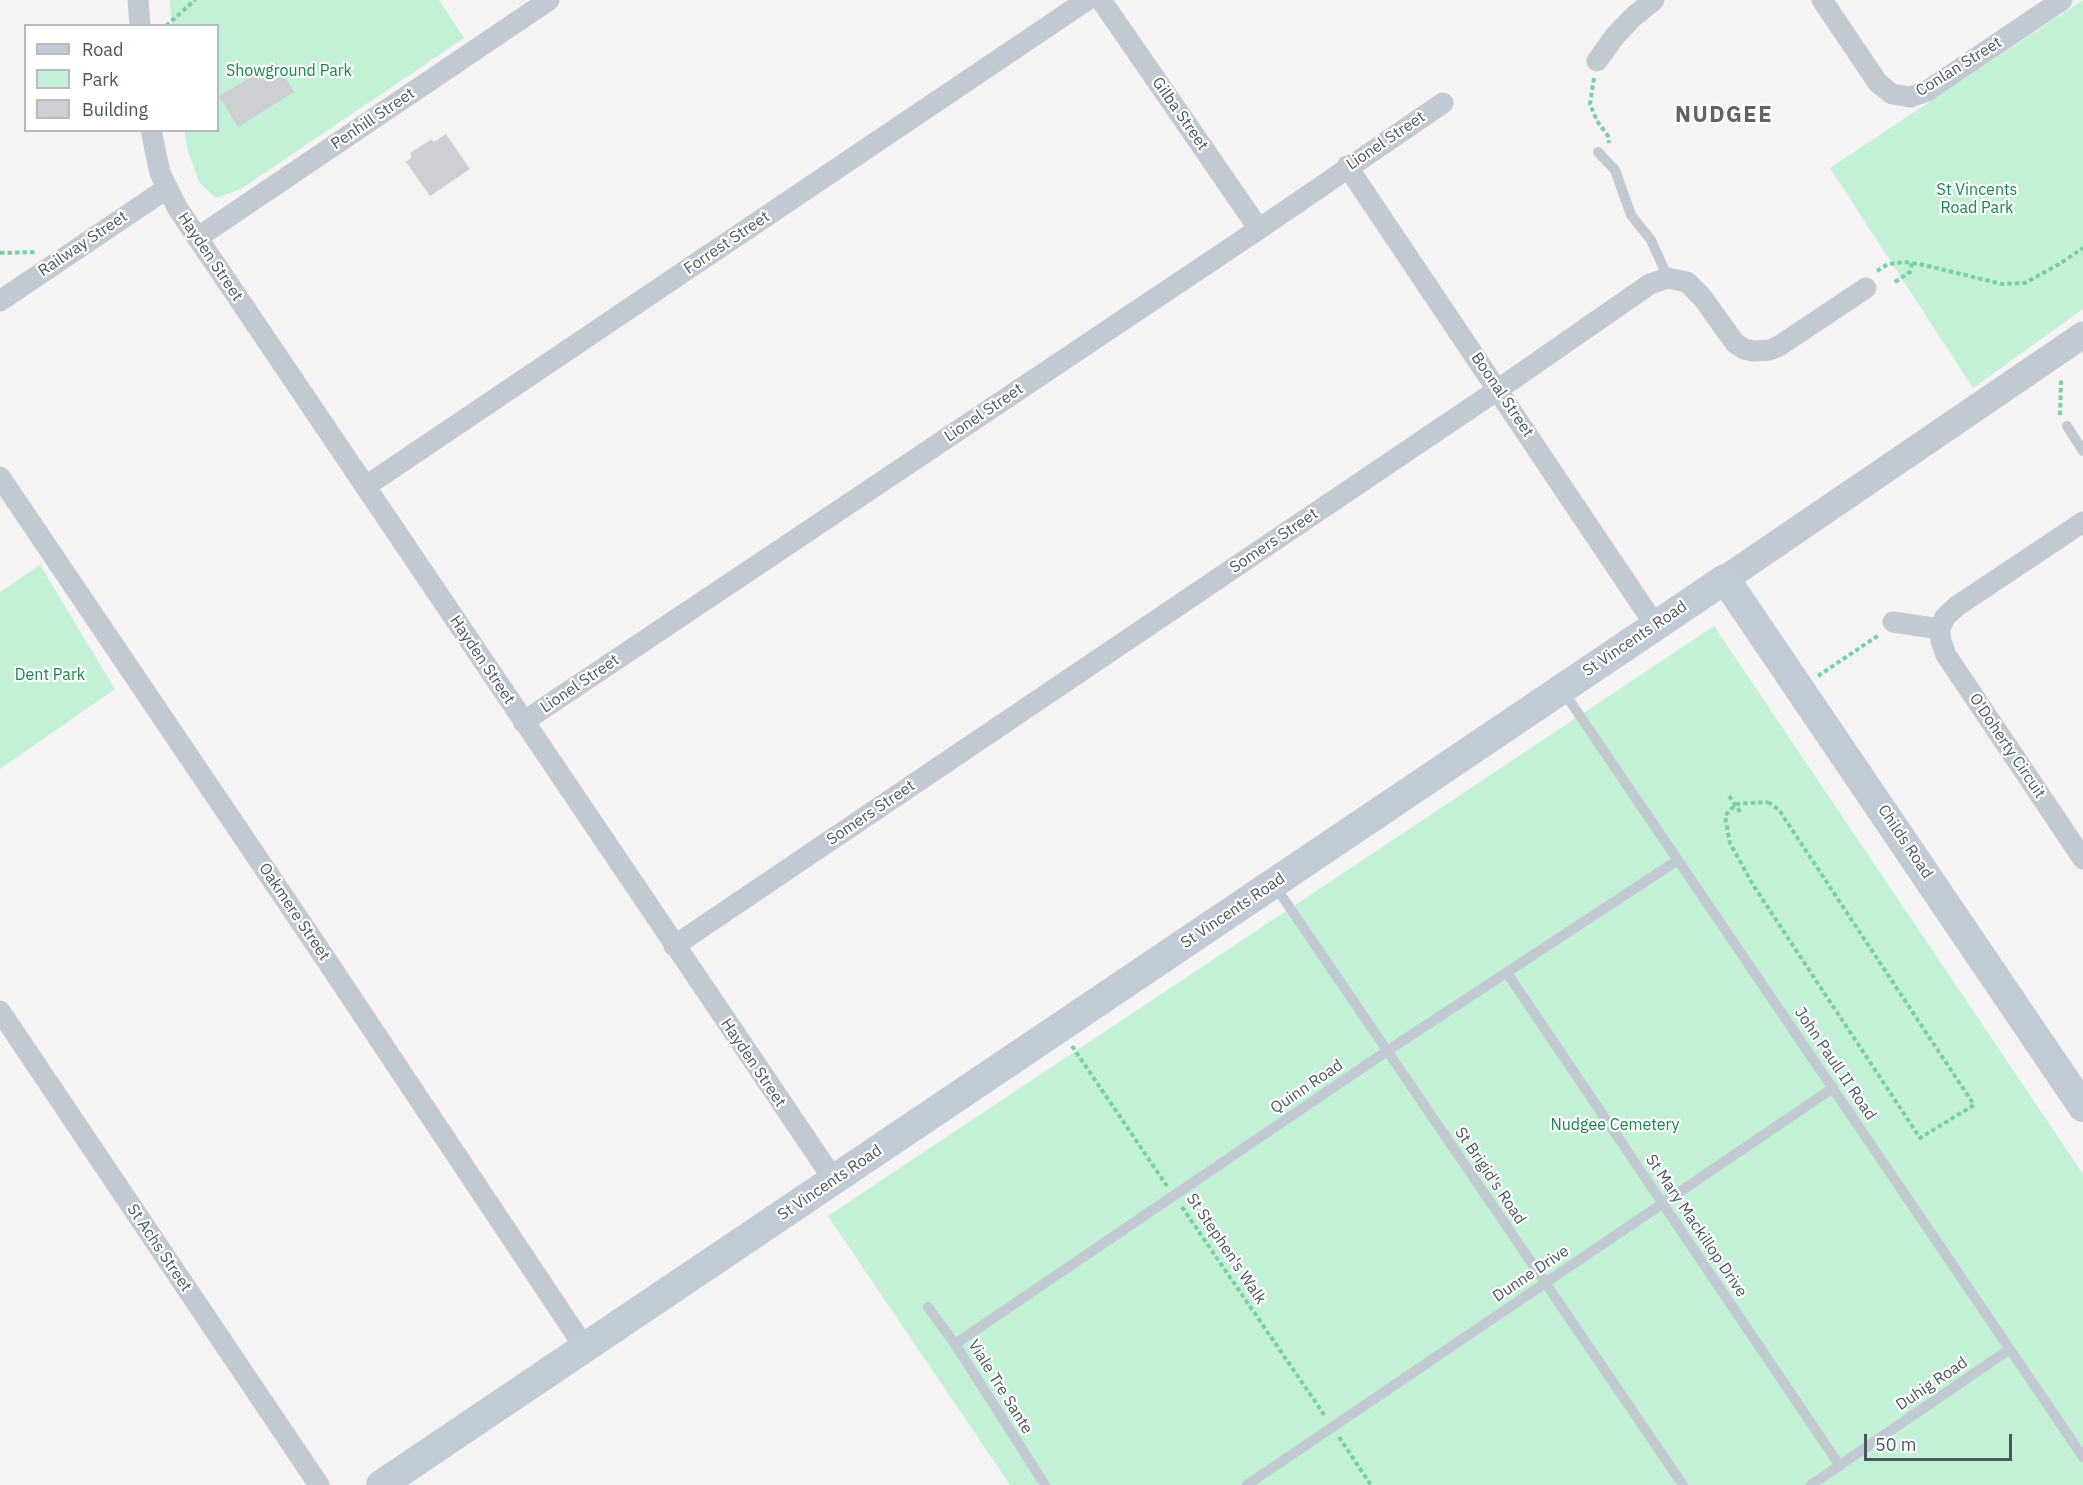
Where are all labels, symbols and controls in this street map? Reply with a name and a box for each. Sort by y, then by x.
legend [24,24,219,132]
street label: Conlan Street [1913,33,2005,101]
text: Road [82,38,123,61]
park label: Showground Park [226,61,352,81]
text: Park [82,68,118,91]
street label: Gilba Street [1148,74,1212,154]
street label: Penhill Street [328,84,418,154]
text: Building [82,98,148,121]
district label: NUDGEE [1675,103,1773,129]
street label: Lionel Street [1343,108,1429,174]
park label: St Vincents Road Park [1937,180,2017,218]
street label: Railway Street [35,207,131,281]
street label: Forrest Street [681,207,773,279]
street label: Hayden Street [173,209,247,305]
street label: Boonal Street [1467,349,1537,441]
street label: Lionel Street [941,380,1027,446]
street label: Somers Street [1226,504,1322,578]
street label: St Vincents Road [1579,597,1691,681]
street label: Hayden Street [445,612,519,708]
street label: Lionel Street [537,651,623,717]
park label: Dent Park [15,665,85,685]
street label: O'Doherty Circuit [1965,690,2049,802]
street label: Somers Street [823,776,919,850]
street label: Childs Road [1873,801,1937,883]
street label: Oakmere Street [254,860,334,964]
street label: St Vincents Road [1177,869,1289,953]
street label: John Paull II Road [1790,1004,1880,1124]
street label: Hayden Street [716,1015,790,1111]
street label: Quinn Road [1267,1056,1347,1118]
park label: Nudgee Cemetery [1550,1115,1680,1135]
street label: St Brigid's Road [1450,1124,1530,1228]
street label: St Vincents Road [774,1141,886,1225]
street label: St Mary Mackillop Drive [1641,1151,1751,1301]
street label: St Stephen's Walk [1182,1190,1270,1308]
street label: St Achs Street [123,1201,195,1295]
street label: Dunne Drive [1489,1242,1573,1306]
street label: Viale Tre Sante [963,1336,1037,1438]
street label: Duhig Road [1893,1353,1971,1415]
scale bar [1867,1422,2016,1460]
text: 50 m [1875,1433,1917,1456]

